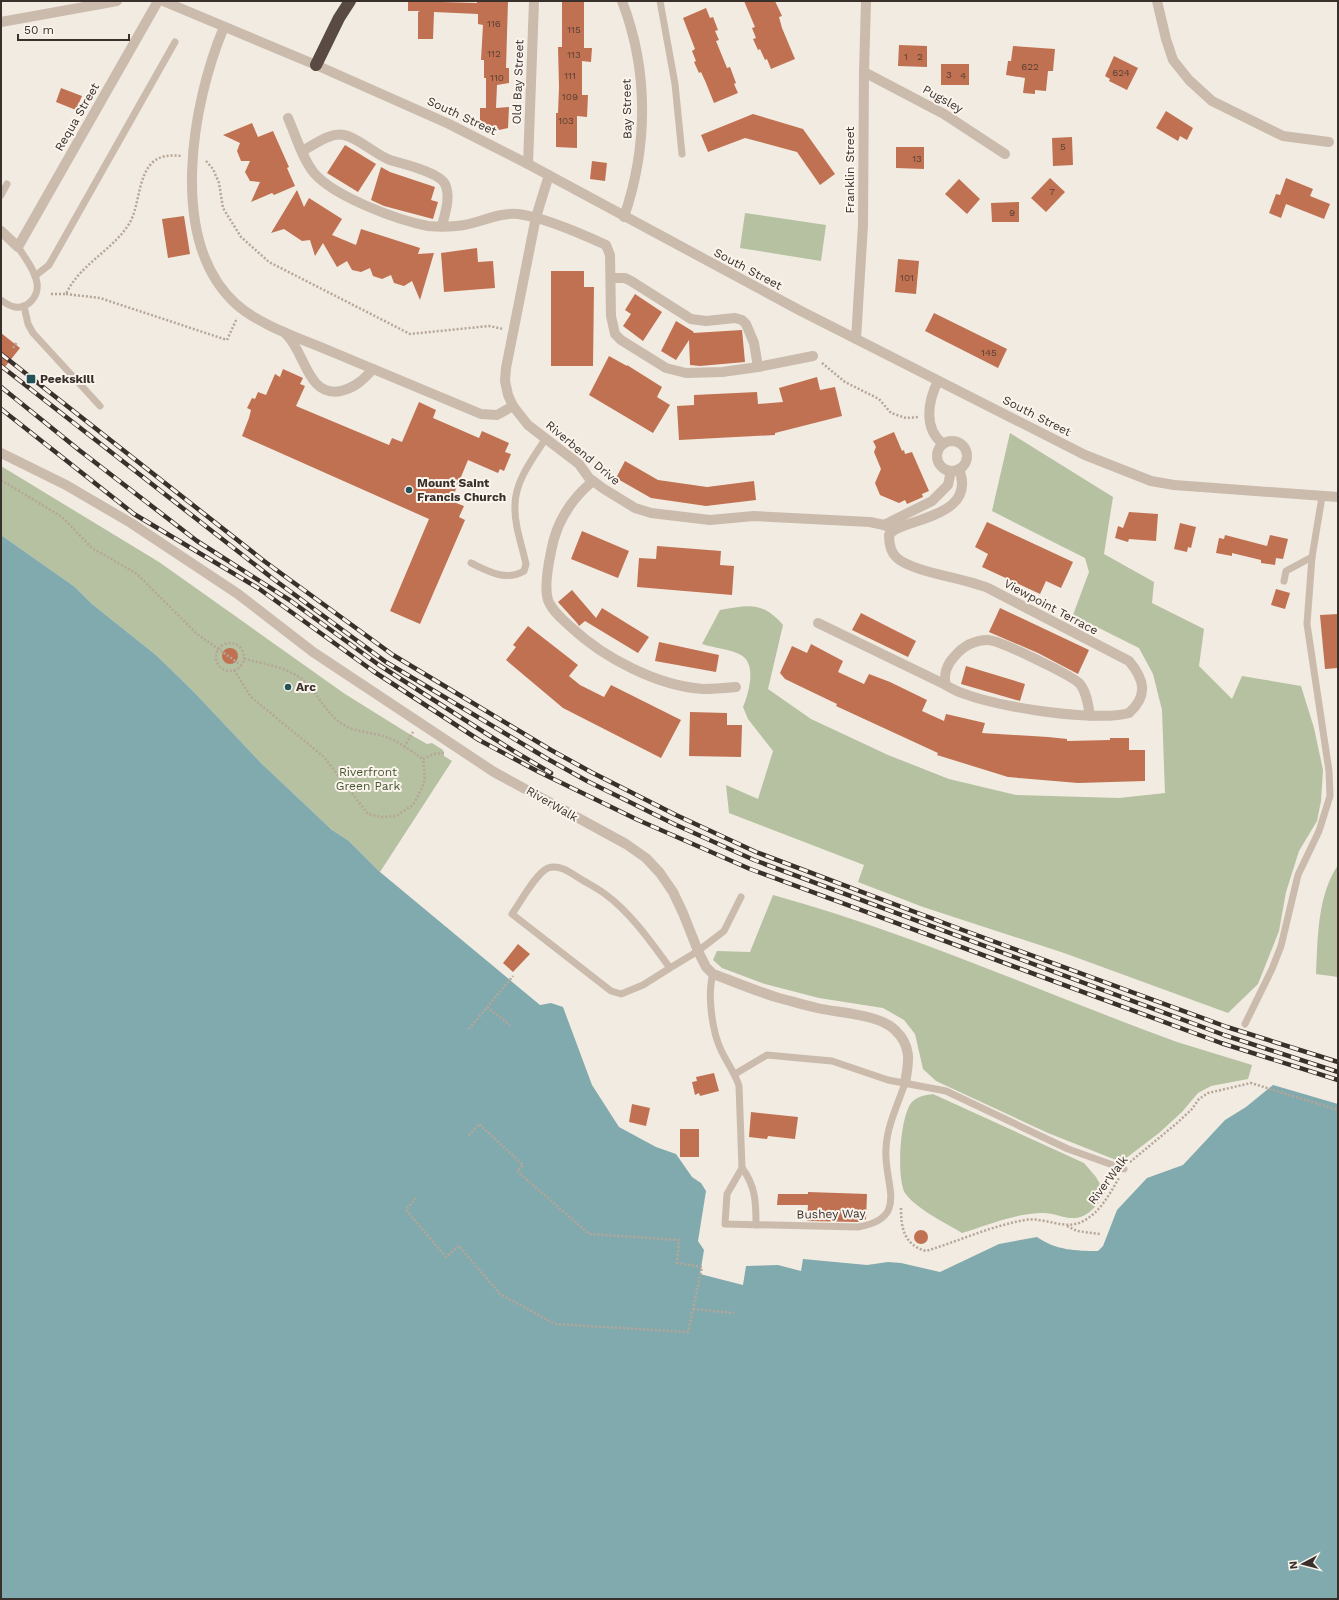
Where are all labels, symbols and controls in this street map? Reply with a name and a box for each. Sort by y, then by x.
scale bar [18,16,129,42]
house number: 116 [487,18,501,29]
text: 50 m [24,23,54,37]
house number: 115 [567,24,581,35]
street label: Old Bay Street [510,39,526,125]
house number: 112 [487,48,501,59]
house number: 113 [567,49,581,60]
house number: 1 [904,51,908,62]
house number: 2 [917,51,923,62]
house number: 622 [1021,61,1039,72]
house number: 624 [1112,67,1130,78]
house number: 3 [946,69,952,80]
house number: 111 [564,70,576,81]
house number: 4 [960,70,966,81]
house number: 110 [490,72,504,83]
street label: Bay Street [619,79,635,139]
street label: Requa Street [52,80,102,154]
street label: Pugsley [920,82,966,116]
house number: 109 [562,91,578,102]
street label: South Street [425,94,499,138]
house number: 103 [558,115,574,126]
street label: Franklin Street [843,126,857,214]
house number: 5 [1060,141,1066,152]
house number: 13 [912,153,922,164]
house number: 7 [1049,186,1055,197]
house number: 9 [1009,207,1015,218]
street label: South Street [712,245,784,293]
house number: 101 [900,272,914,283]
house number: 145 [981,347,997,358]
place label: Peekskill [40,372,94,386]
marker: Peekskill [25,373,37,385]
street label: South Street [1000,393,1074,439]
street label: Riverbend Drive [543,418,623,488]
place label: Mount Saint Francis Church [417,476,506,504]
marker: Mount Saint Francis Church [404,485,414,495]
street label: Viewpoint Terrace [1001,576,1101,638]
place label: Arc [296,680,316,694]
marker: Arc [283,682,293,692]
park label: Riverfront Green Park [336,765,400,793]
street label: RiverWalk [524,784,581,825]
street label: RiverWalk [1085,1153,1131,1207]
street label: Bushey Way [796,1206,866,1222]
north arrow [1283,1544,1323,1584]
text: N [1287,1560,1301,1570]

